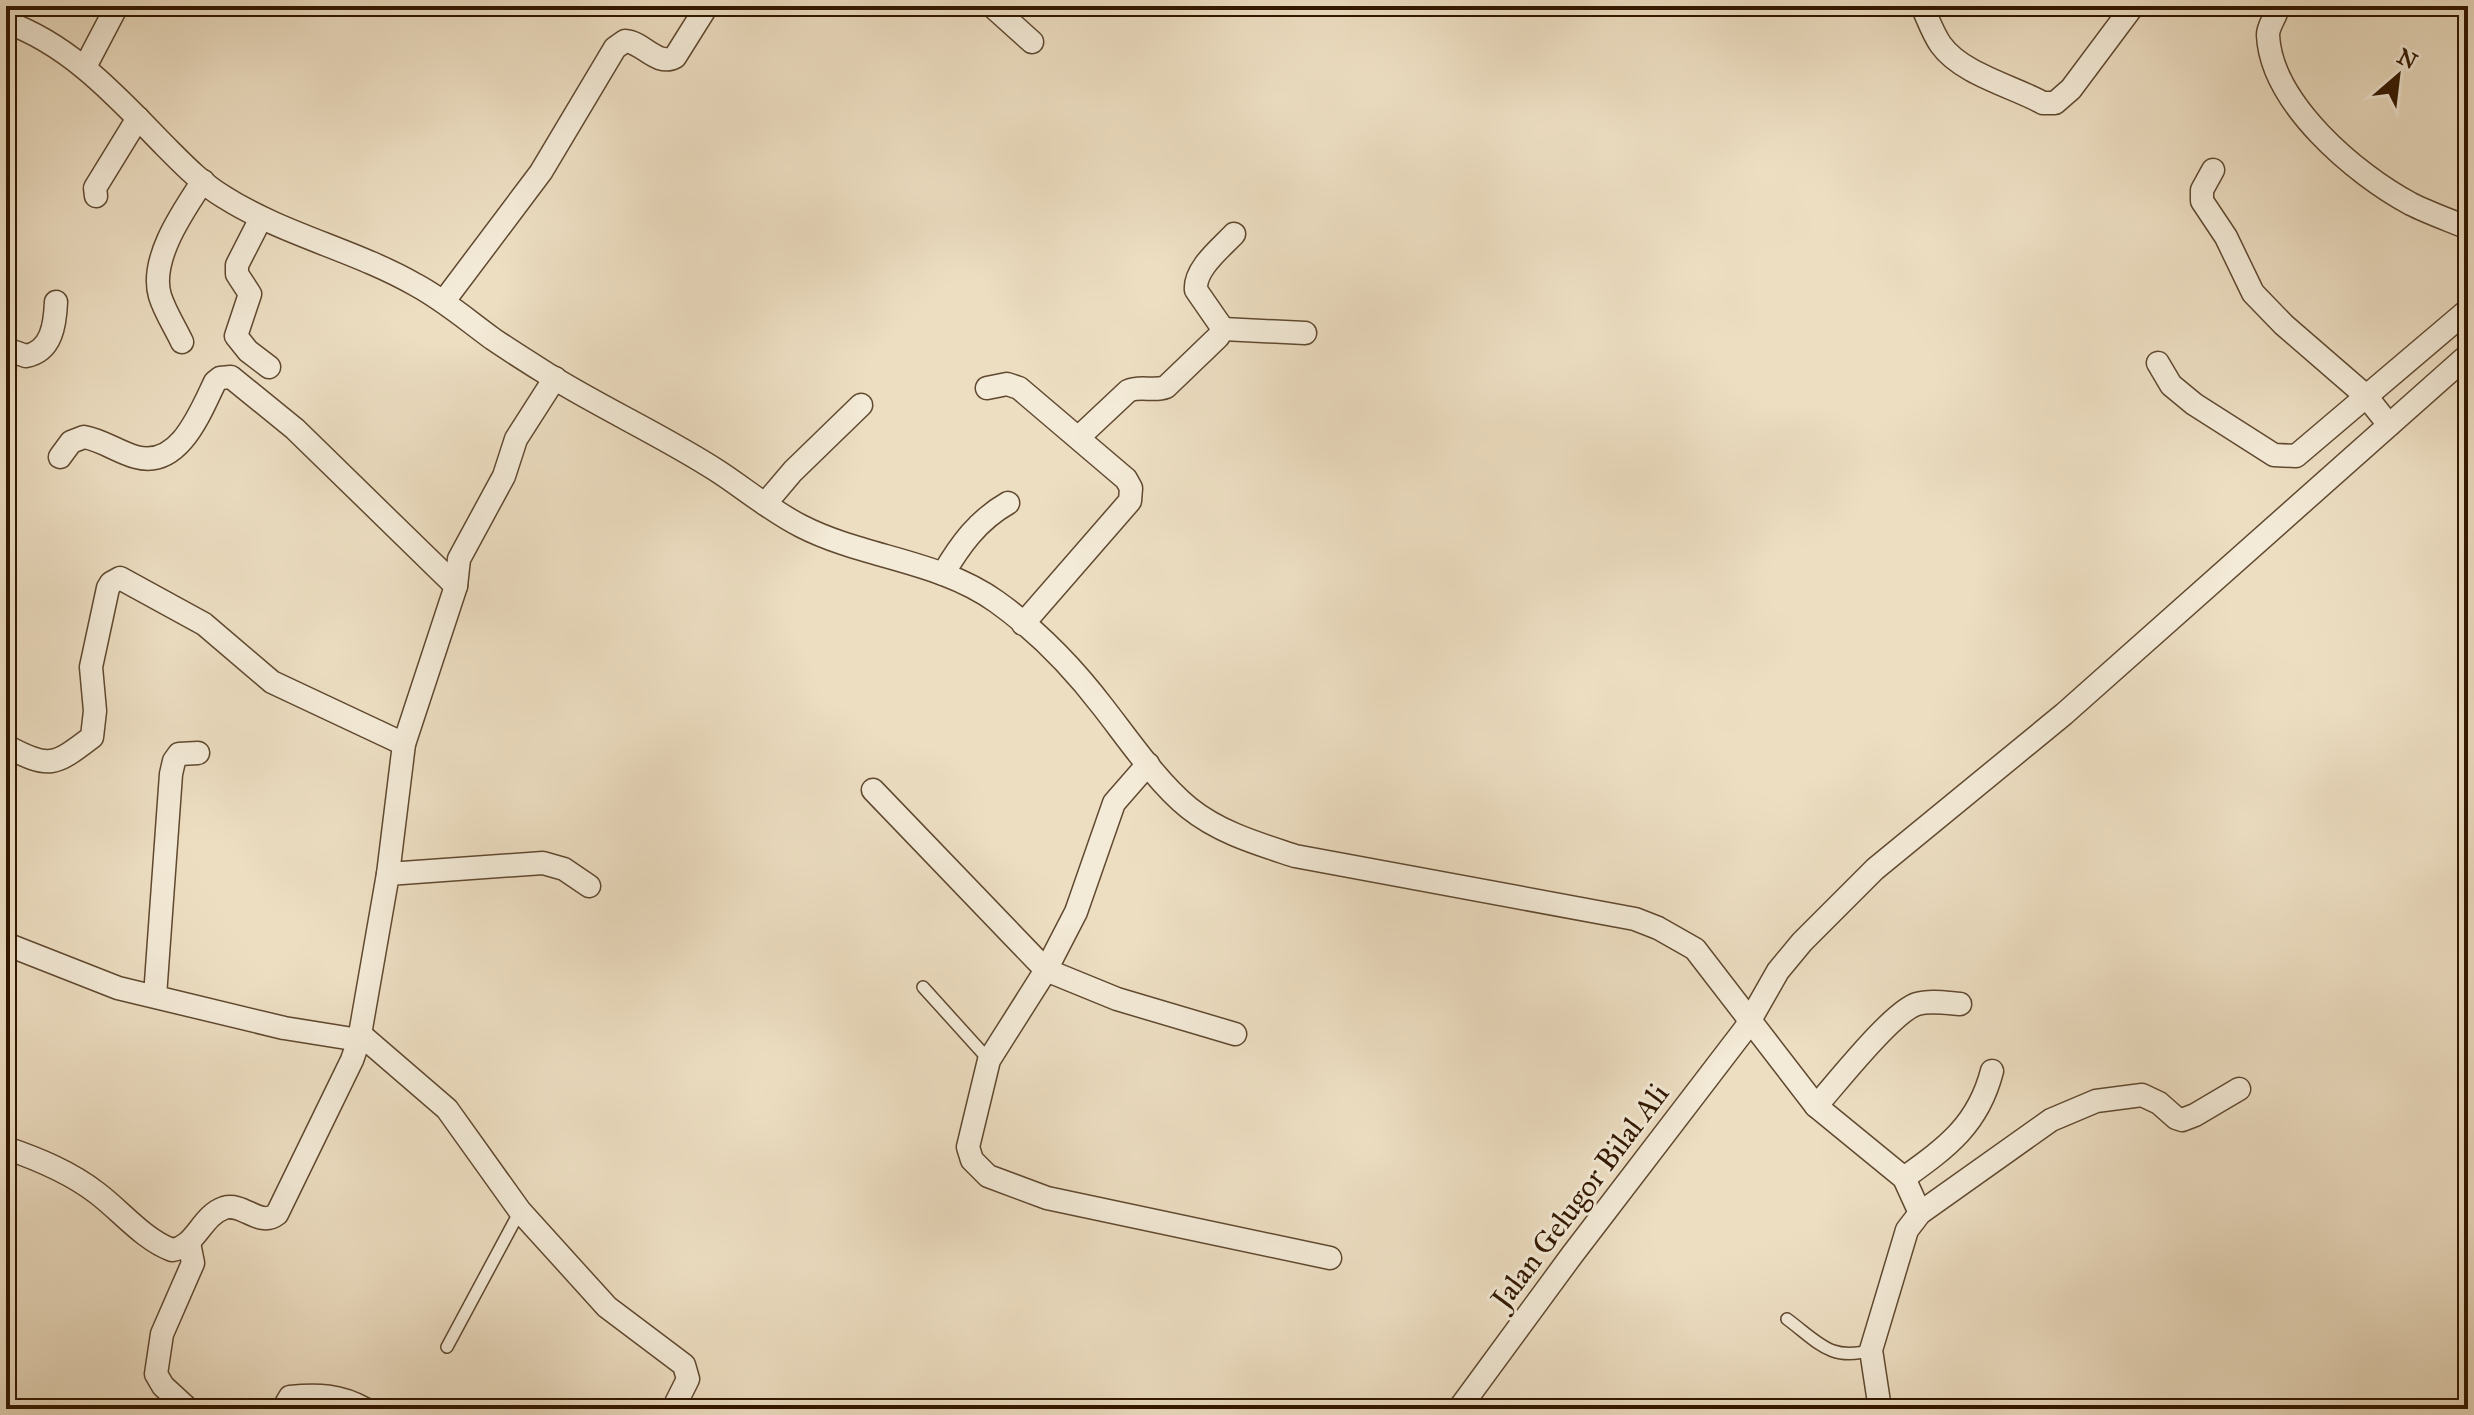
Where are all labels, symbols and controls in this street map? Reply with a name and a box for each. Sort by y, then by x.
north arrow [2358,36,2438,116]
text: N [2393,42,2422,75]
street label: Jalan Gelugor Bilal Ali [1482,1076,1676,1318]

